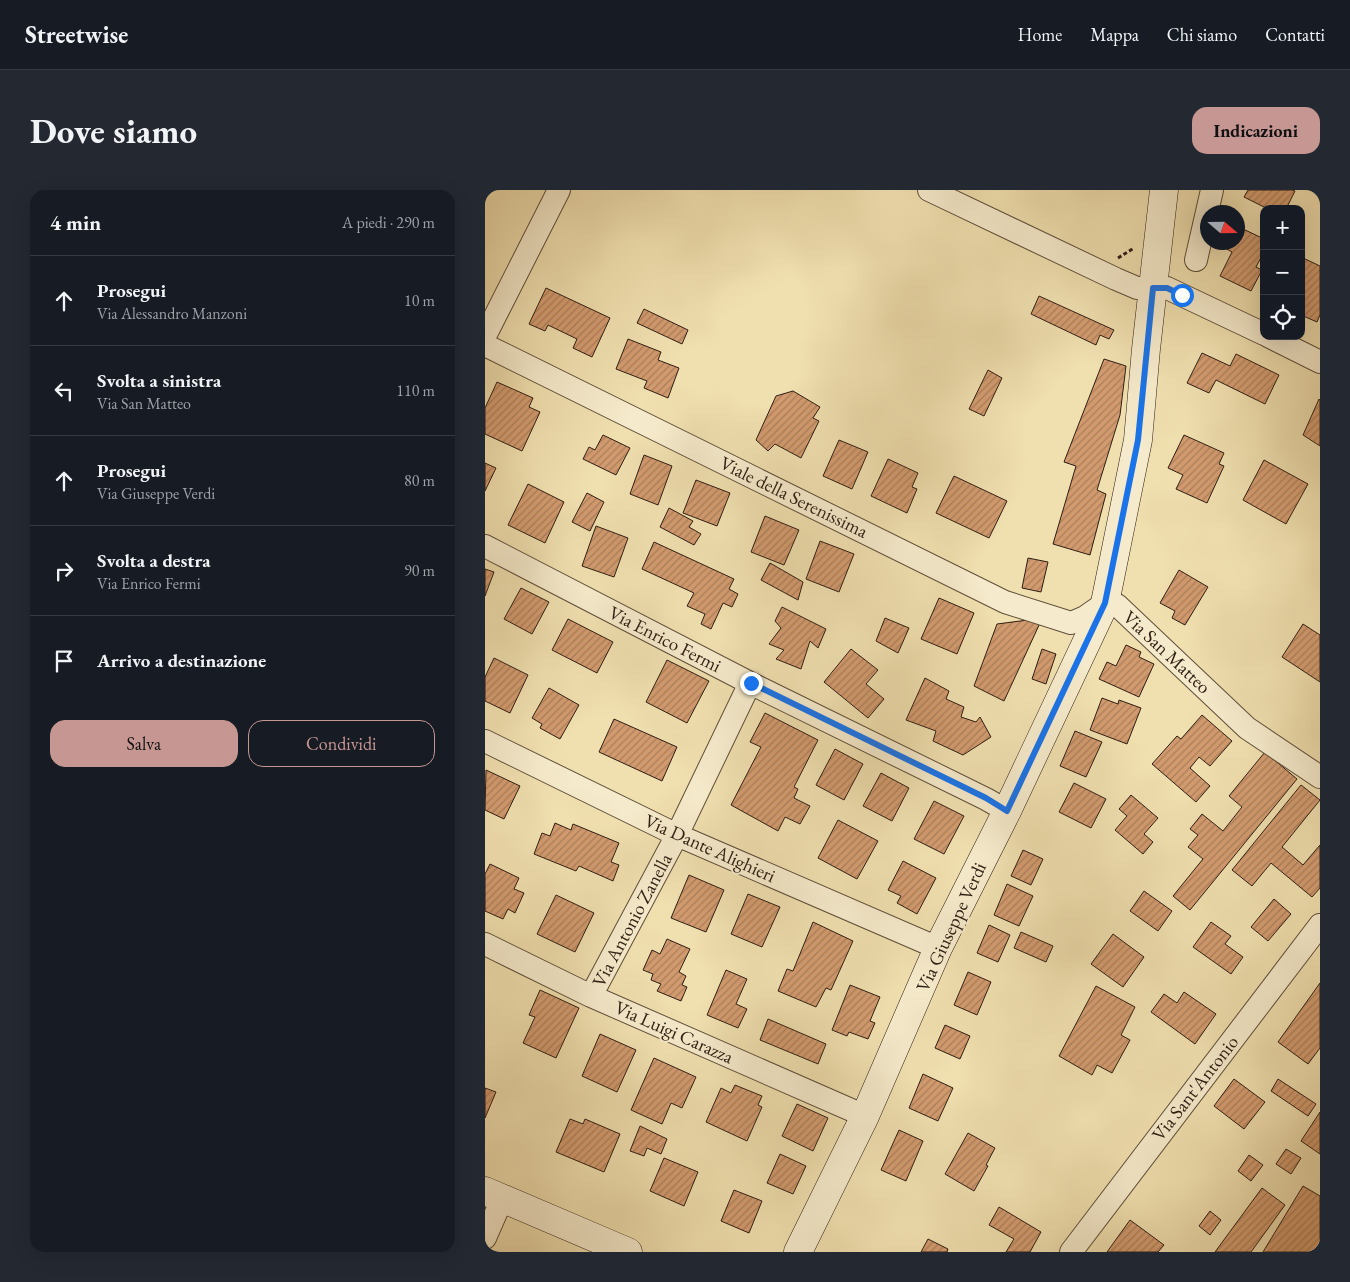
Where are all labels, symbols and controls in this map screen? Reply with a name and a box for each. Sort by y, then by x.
text: Streetwise [25,19,128,50]
text: Home [1018,23,1062,46]
text: Mappa [1090,23,1139,46]
text: Chi siamo [1167,23,1237,46]
text: Contatti [1265,23,1325,46]
button: Indicazioni [1192,107,1320,154]
text: Dove siamo [30,108,197,153]
north arrow [1200,205,1245,250]
map controls [1260,205,1305,340]
button: + [1260,205,1305,250]
text: 4 min [50,209,101,236]
text: A piedi · 290 m [342,212,435,233]
button: − [1260,250,1305,295]
text: Prosegui [97,278,166,303]
route start [1171,284,1194,307]
icon: ahead [50,287,78,315]
text: 10 m [404,290,435,311]
button: locate [1260,295,1305,340]
text: Via Alessandro Manzoni [97,303,247,324]
text: Svolta a sinistra [97,368,221,393]
icon: left [50,377,78,405]
text: 110 m [396,380,435,401]
text: Via San Matteo [97,393,191,414]
street label: Viale della Serenissima [716,450,873,544]
text: Prosegui [97,458,166,483]
icon: ahead [50,467,78,495]
text: 80 m [404,470,435,491]
text: Via Giuseppe Verdi [97,483,215,504]
text: Svolta a destra [97,548,211,573]
icon: right [50,557,78,585]
text: 90 m [404,560,435,581]
text: Via Enrico Fermi [97,573,201,594]
street label: Via Enrico Fermi [604,600,726,678]
street label: Via San Matteo [1118,605,1216,699]
icon: arrive [50,647,78,675]
text: Arrivo a destinazione [97,648,266,673]
route end [740,672,763,695]
button: Salva [50,720,238,767]
button: Condividi [248,720,435,767]
street label: Via Dante Alighieri [640,808,780,888]
street label: Via Antonio Zanella [586,848,678,991]
street label: Via Giuseppe Verdi [910,858,992,996]
street label: Via Luigi Carazza [611,995,738,1070]
street label: Via Sant'Antonio [1146,1030,1244,1146]

